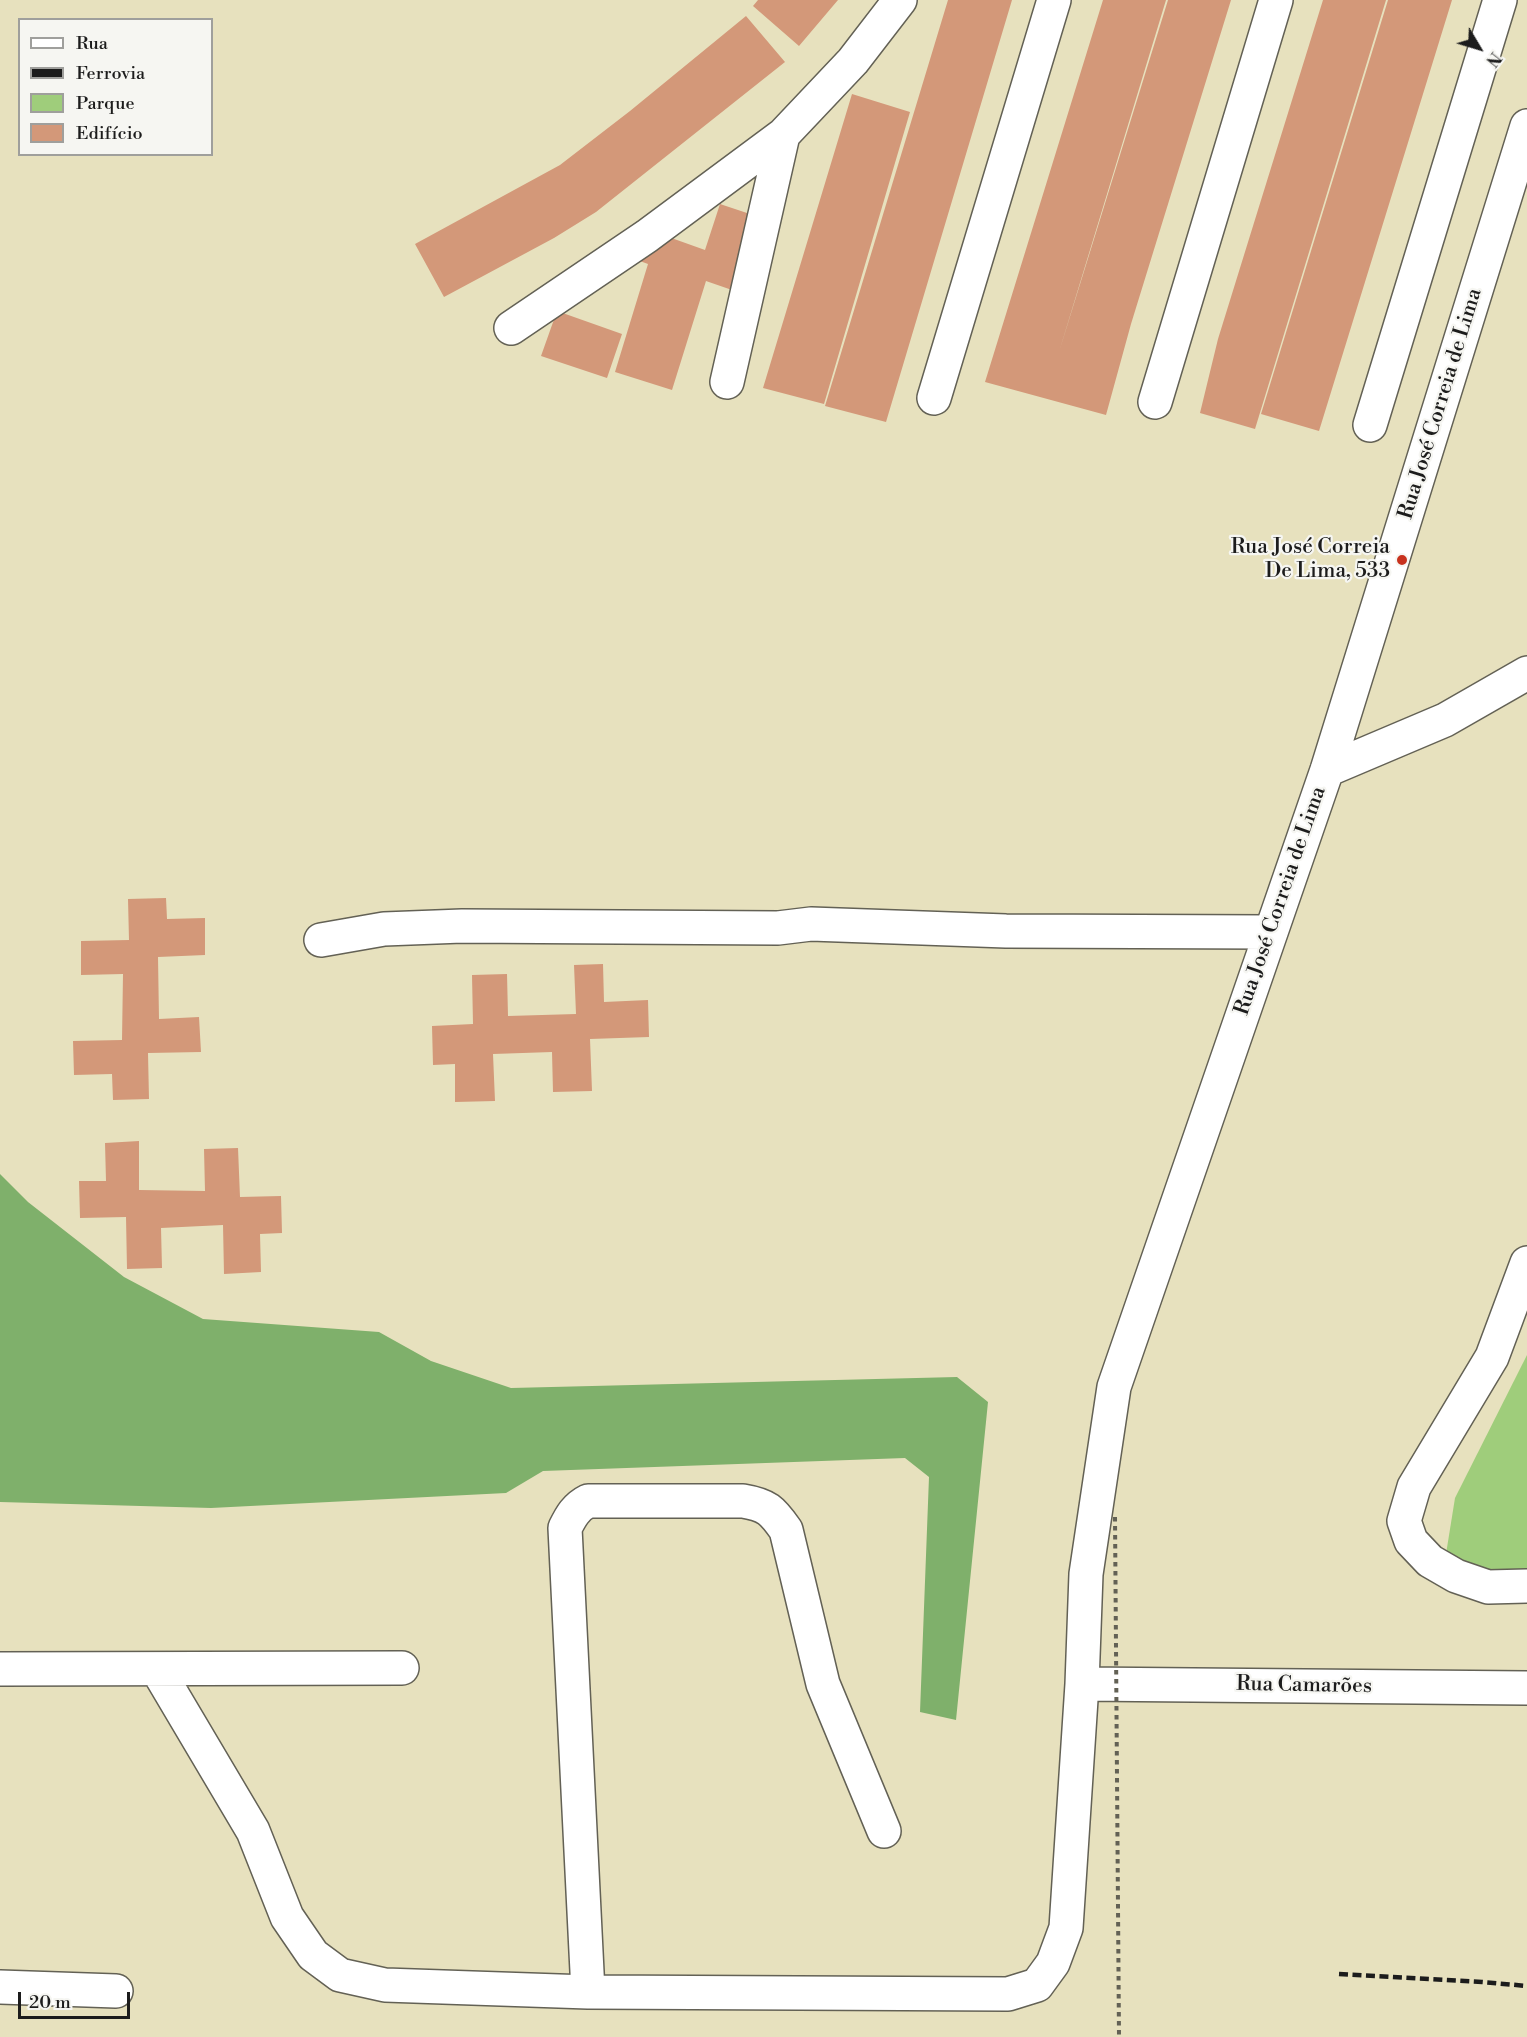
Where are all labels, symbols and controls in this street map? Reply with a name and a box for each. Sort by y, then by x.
legend [18,18,213,156]
north arrow [1449,18,1509,78]
text: Rua [76,32,108,55]
text: N [1481,48,1505,70]
text: Ferrovia [76,62,145,85]
text: Parque [76,92,135,115]
text: Edifício [76,122,143,145]
street label: Rua José Correia de Lima [1394,285,1488,523]
place label: Rua José Correia De Lima, 533 [1231,535,1390,585]
marker: Rua José Correia De Lima, 533 [1395,553,1409,567]
street label: Rua José Correia de Lima [1230,783,1332,1019]
street label: Rua Camarões [1236,1672,1372,1700]
scale bar [21,1980,134,2018]
text: 20 m [29,1991,71,2014]

